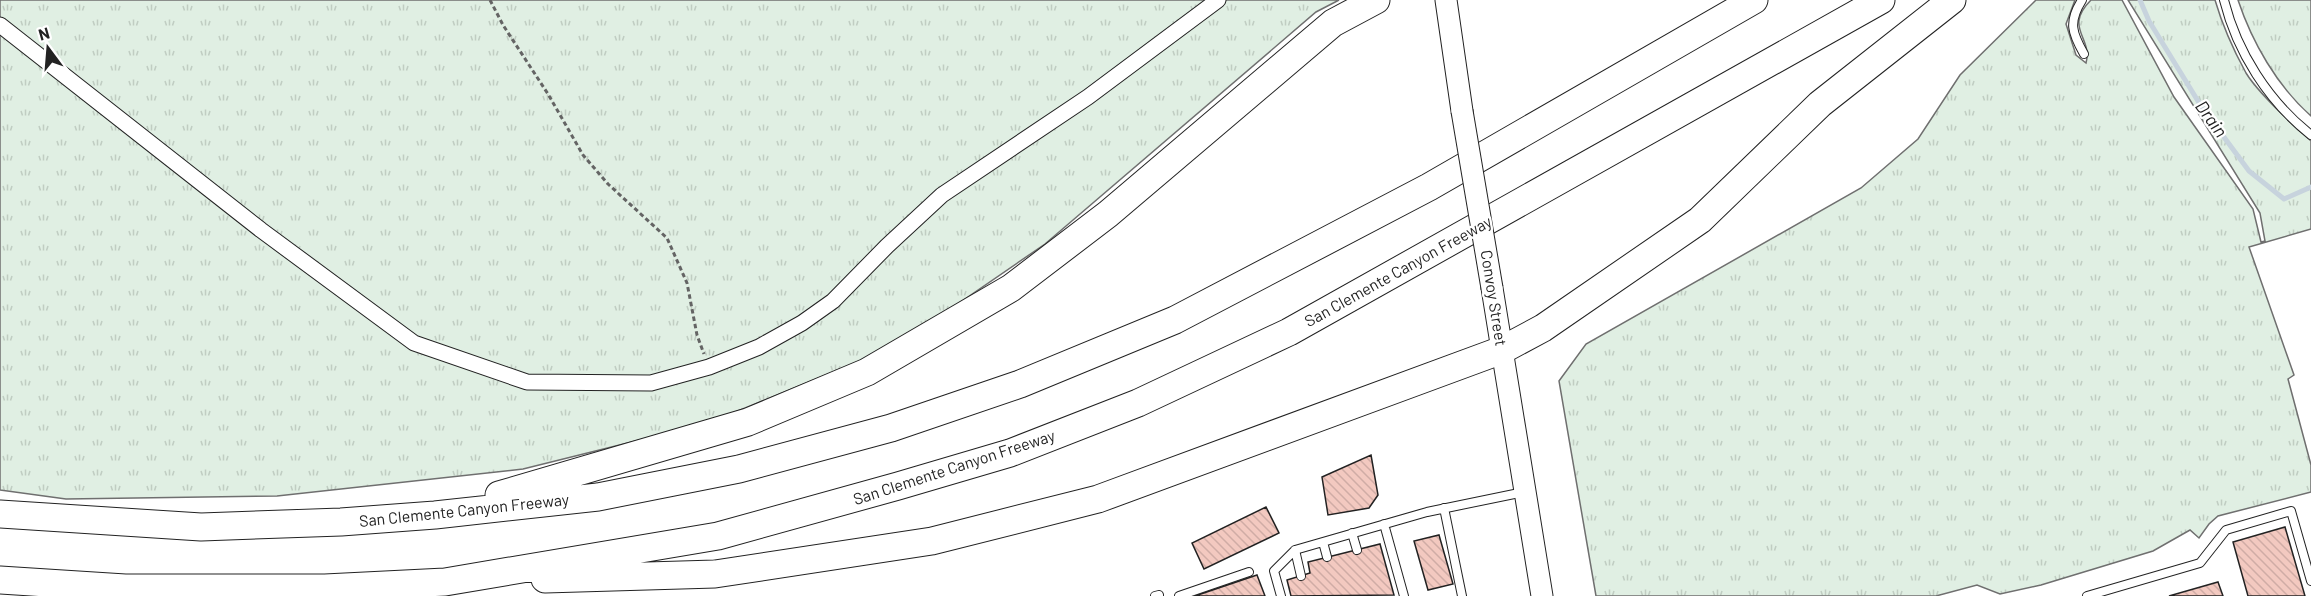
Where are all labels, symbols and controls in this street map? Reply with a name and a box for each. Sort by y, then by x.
north arrow [18,18,78,78]
text: N [36,23,51,44]
water label: Drain [2191,96,2233,141]
street label: San Clemente Canyon Freeway [1301,211,1495,330]
street label: Convoy Street [1478,249,1511,347]
street label: San Clemente Canyon Freeway [851,425,1058,508]
street label: San Clemente Canyon Freeway [358,489,570,530]

